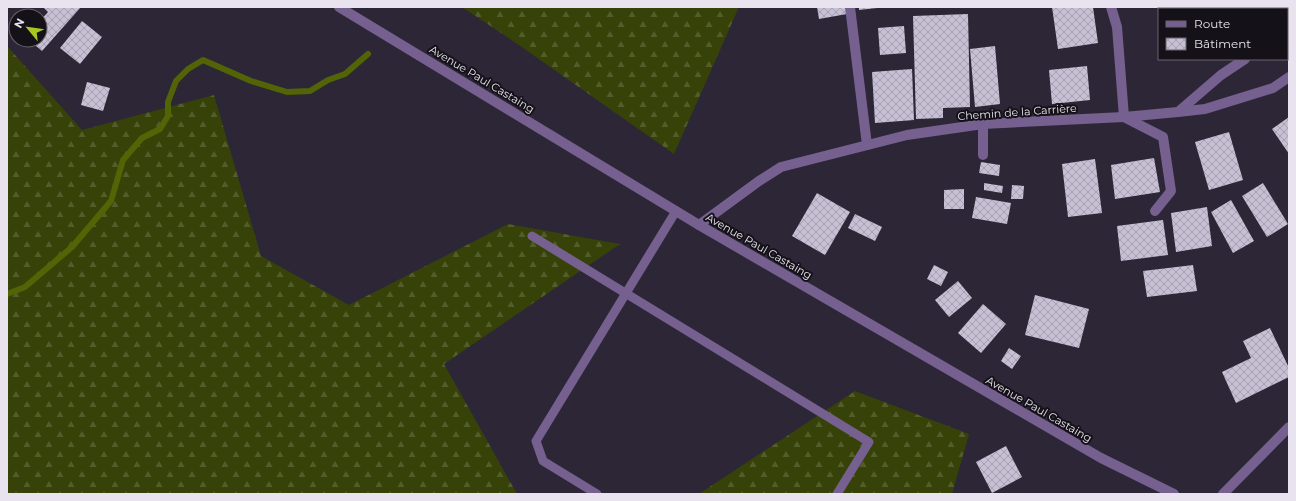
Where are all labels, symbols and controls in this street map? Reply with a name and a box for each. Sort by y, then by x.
north arrow [8,8,48,48]
legend [1158,8,1288,60]
text: N [11,16,28,30]
text: Route [1194,16,1230,31]
text: Bâtiment [1194,36,1251,51]
street label: Avenue Paul Castaing [427,42,537,116]
street label: Chemin de la Carrière [957,101,1077,123]
street label: Avenue Paul Castaing [703,210,815,282]
street label: Avenue Paul Castaing [983,373,1095,445]

